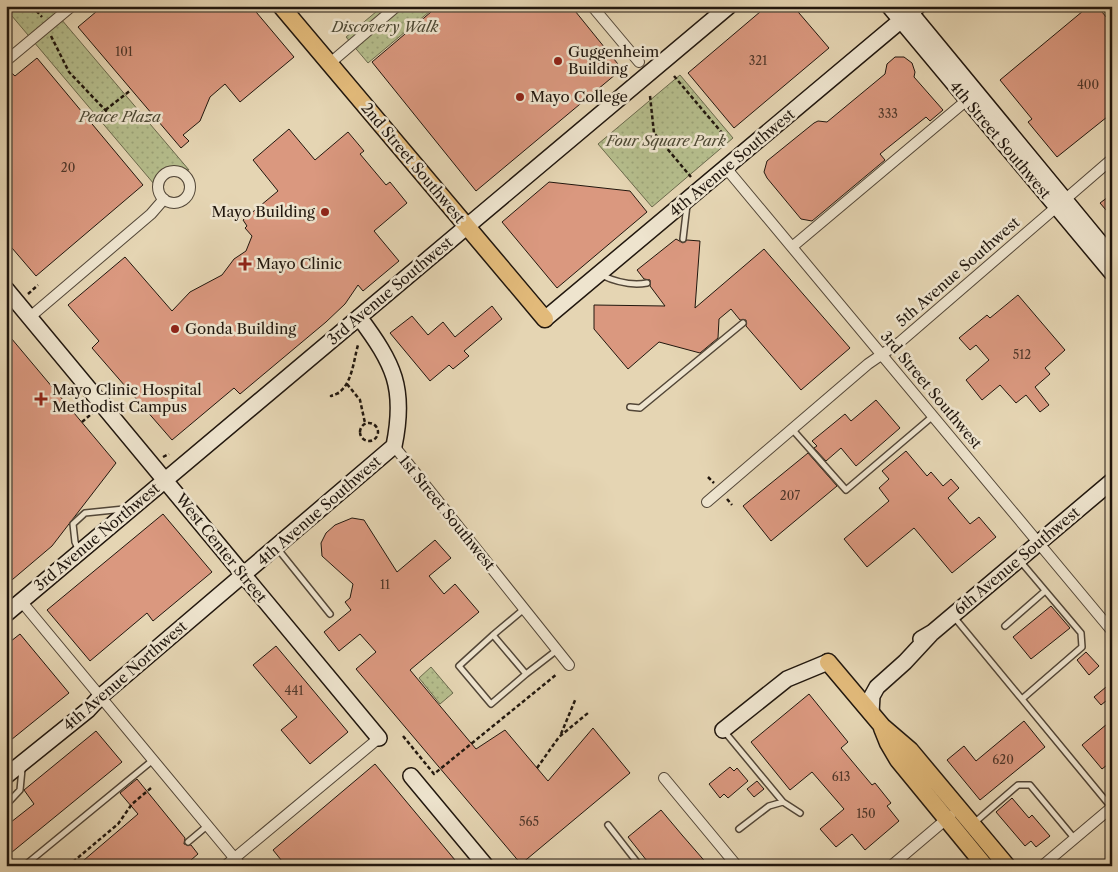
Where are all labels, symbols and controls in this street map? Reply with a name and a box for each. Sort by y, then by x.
park label: Discovery Walk [330,17,439,36]
place label: Guggenheim Building [568,42,659,78]
house number: 101 [115,44,133,59]
house number: 321 [749,53,767,68]
marker: Guggenheim Building [552,55,564,67]
street label: 4th Street Southwest [946,77,1056,203]
house number: 400 [1077,77,1099,92]
place label: Mayo College [530,87,628,106]
marker: Mayo College [514,91,526,103]
street label: 2nd Street Southwest [357,99,470,227]
street label: 4th Avenue Southwest [665,104,799,221]
house number: 333 [878,106,898,121]
park label: Peace Plaza [78,107,161,126]
park label: Four Square Park [605,131,726,150]
house number: 20 [61,160,75,175]
place label: Mayo Building [212,202,315,221]
marker: Mayo Building [319,206,331,218]
street label: 5th Avenue Southwest [892,212,1024,330]
street label: 3rd Avenue Southwest [323,232,457,349]
place label: Mayo Clinic [256,254,342,273]
marker: Mayo Clinic [238,257,252,271]
place label: Gonda Building [185,319,296,338]
marker: Gonda Building [169,323,181,335]
street label: 3rd Street Southwest [877,327,987,453]
house number: 512 [1013,347,1031,362]
place label: Mayo Clinic Hospital Methodist Campus [52,380,202,416]
marker: Mayo Clinic Hospital Methodist Campus [34,392,48,406]
street label: 4th Avenue Southwest [253,451,385,570]
street label: 1st Street Southwest [395,451,500,575]
street label: 3rd Avenue Northwest [30,478,164,595]
house number: 207 [780,488,800,503]
street label: West Center Street [171,489,272,607]
street label: 6th Avenue Southwest [950,502,1084,619]
house number: 11 [380,577,390,592]
street label: 4th Avenue Northwest [59,616,191,735]
house number: 441 [285,683,303,698]
house number: 620 [992,752,1014,767]
house number: 613 [832,769,850,784]
house number: 150 [856,806,876,821]
house number: 565 [519,814,539,829]

